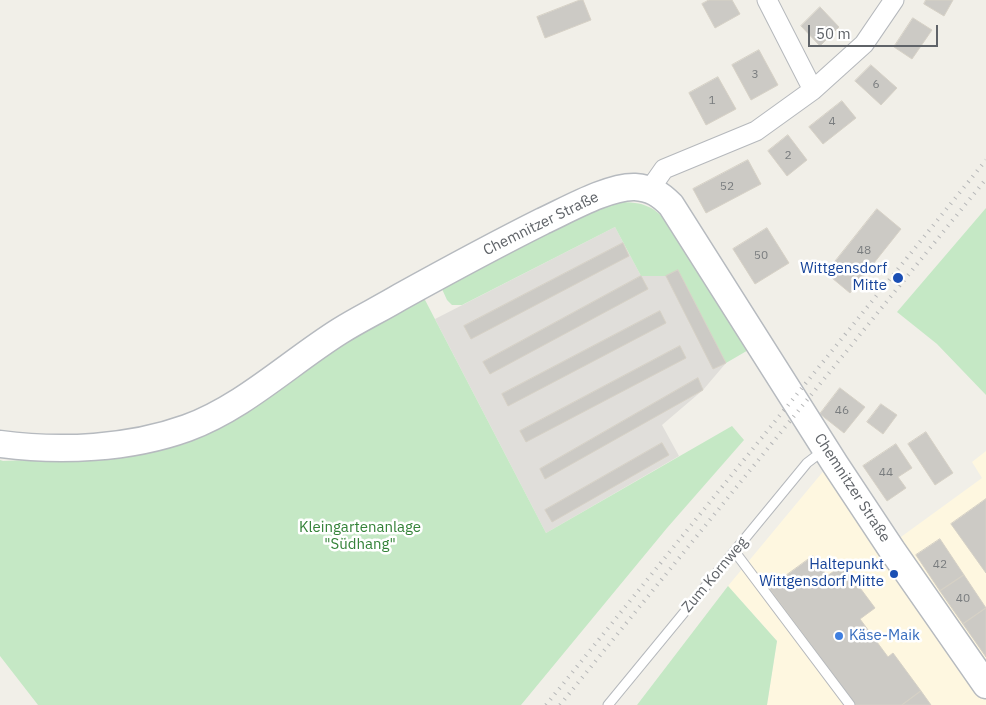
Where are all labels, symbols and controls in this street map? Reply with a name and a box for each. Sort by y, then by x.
scale bar [811,15,941,47]
text: 50 m [816,24,851,43]
house number: 3 [751,68,759,82]
house number: 6 [872,78,880,92]
house number: 1 [708,94,716,108]
house number: 4 [828,115,836,129]
house number: 2 [784,149,792,163]
house number: 52 [720,180,734,194]
street label: Chemnitzer Straße [480,188,602,260]
house number: 48 [857,244,871,258]
house number: 50 [754,249,768,263]
place label: Wittgensdorf Mitte [800,260,887,295]
marker: Wittgensdorf Mitte [891,271,905,285]
house number: 46 [835,404,849,418]
street label: Chemnitzer Straße [810,430,894,546]
house number: 44 [879,466,893,480]
park label: Kleingartenanlage "Südhang" [299,519,421,554]
street label: Zum Kornweg [678,534,752,616]
place label: Haltepunkt Wittgensdorf Mitte [759,556,884,591]
house number: 42 [933,558,947,572]
marker: Haltepunkt Wittgensdorf Mitte [888,568,900,580]
house number: 40 [956,592,970,606]
place label: Käse-Maik [849,627,920,645]
marker: Käse-Maik [833,630,845,642]

